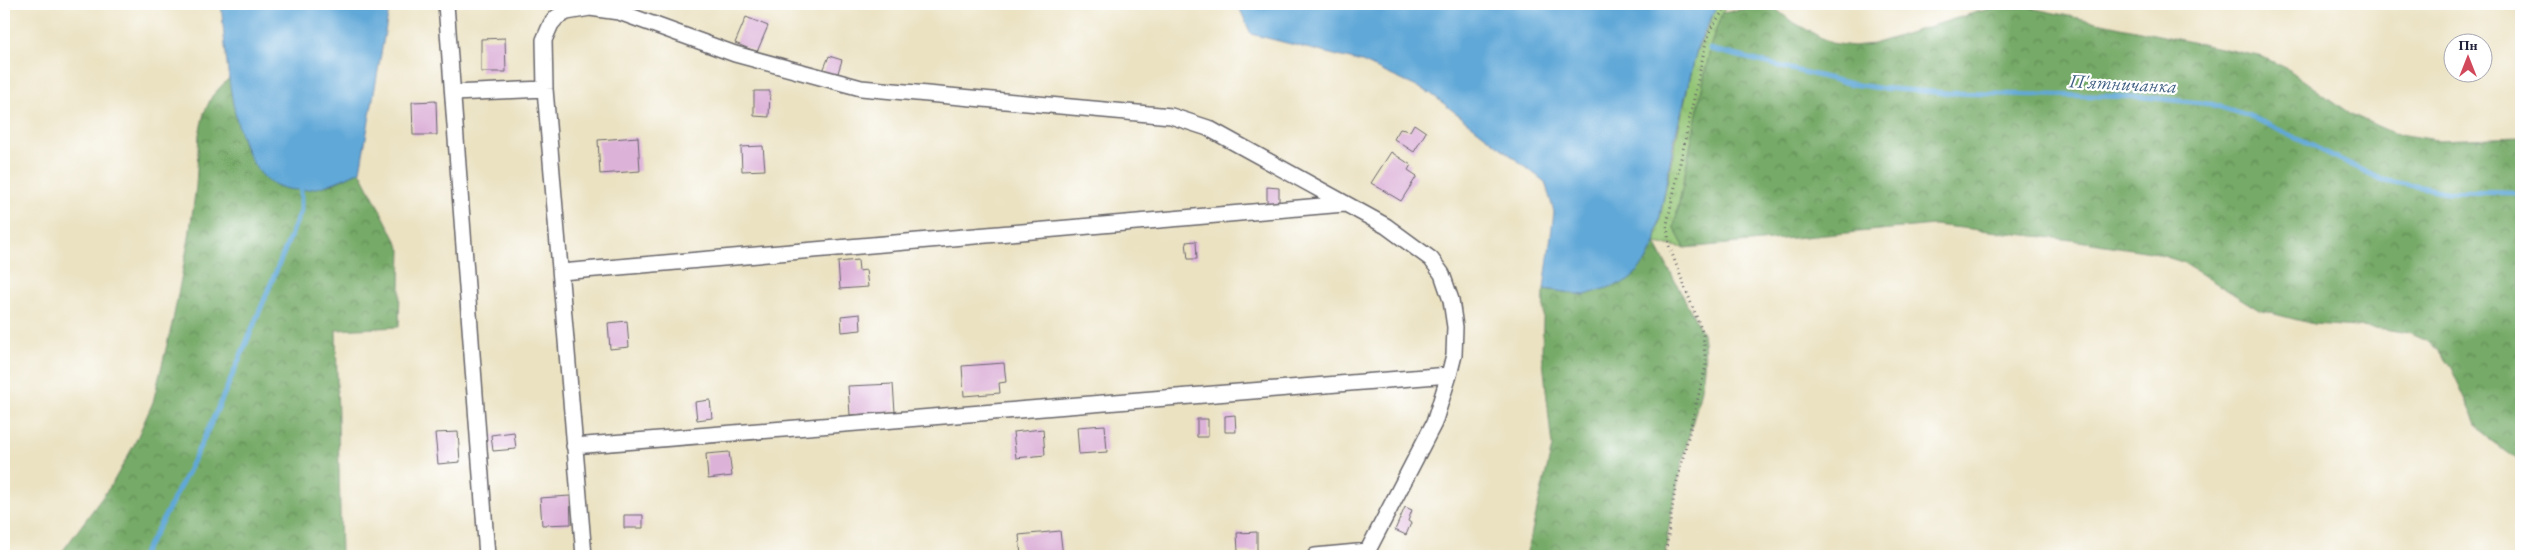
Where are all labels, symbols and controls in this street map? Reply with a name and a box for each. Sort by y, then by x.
north arrow [2442,32,2492,82]
text: Пн [2458,36,2478,54]
water label: П'ятничанка [2067,68,2178,99]

